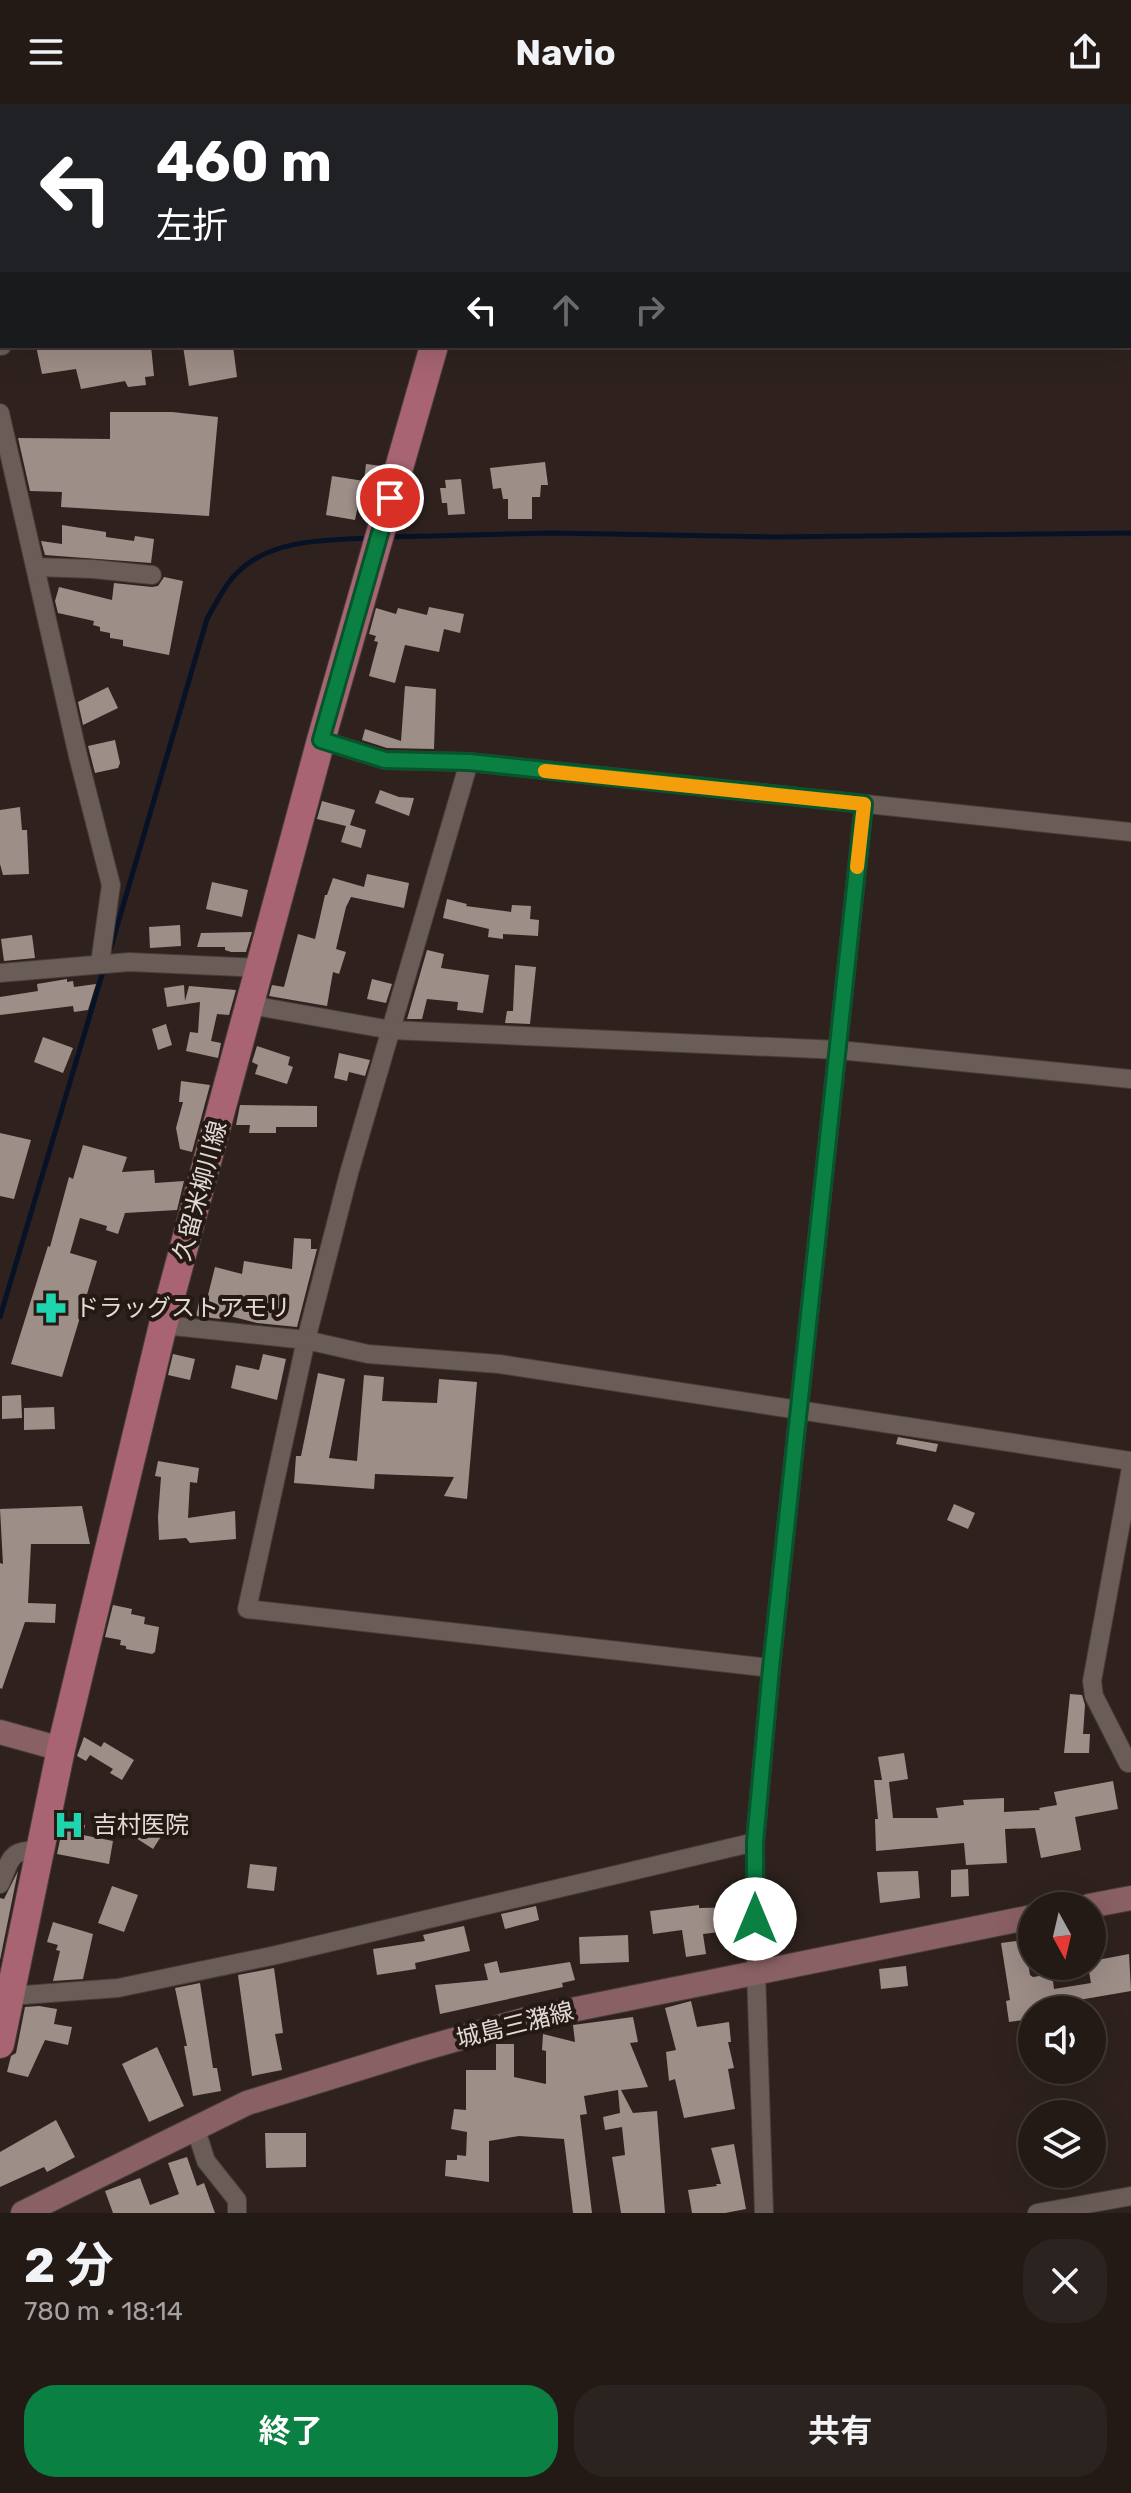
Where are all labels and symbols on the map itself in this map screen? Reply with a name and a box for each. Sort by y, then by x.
pin [356,464,424,532]
street label: 久留米柳川線 [168,1118,232,1264]
pharmacy icon: ドラッグストアモリ [34,1291,68,1325]
place label: ドラッグストアモリ [75,1294,291,1322]
hospital icon: 吉村医院 [52,1808,86,1842]
place label: 吉村医院 [93,1811,189,1839]
position arrow [713,1877,797,1961]
north arrow [1018,1892,1106,1980]
street label: 城島三潴線 [453,1997,577,2053]

